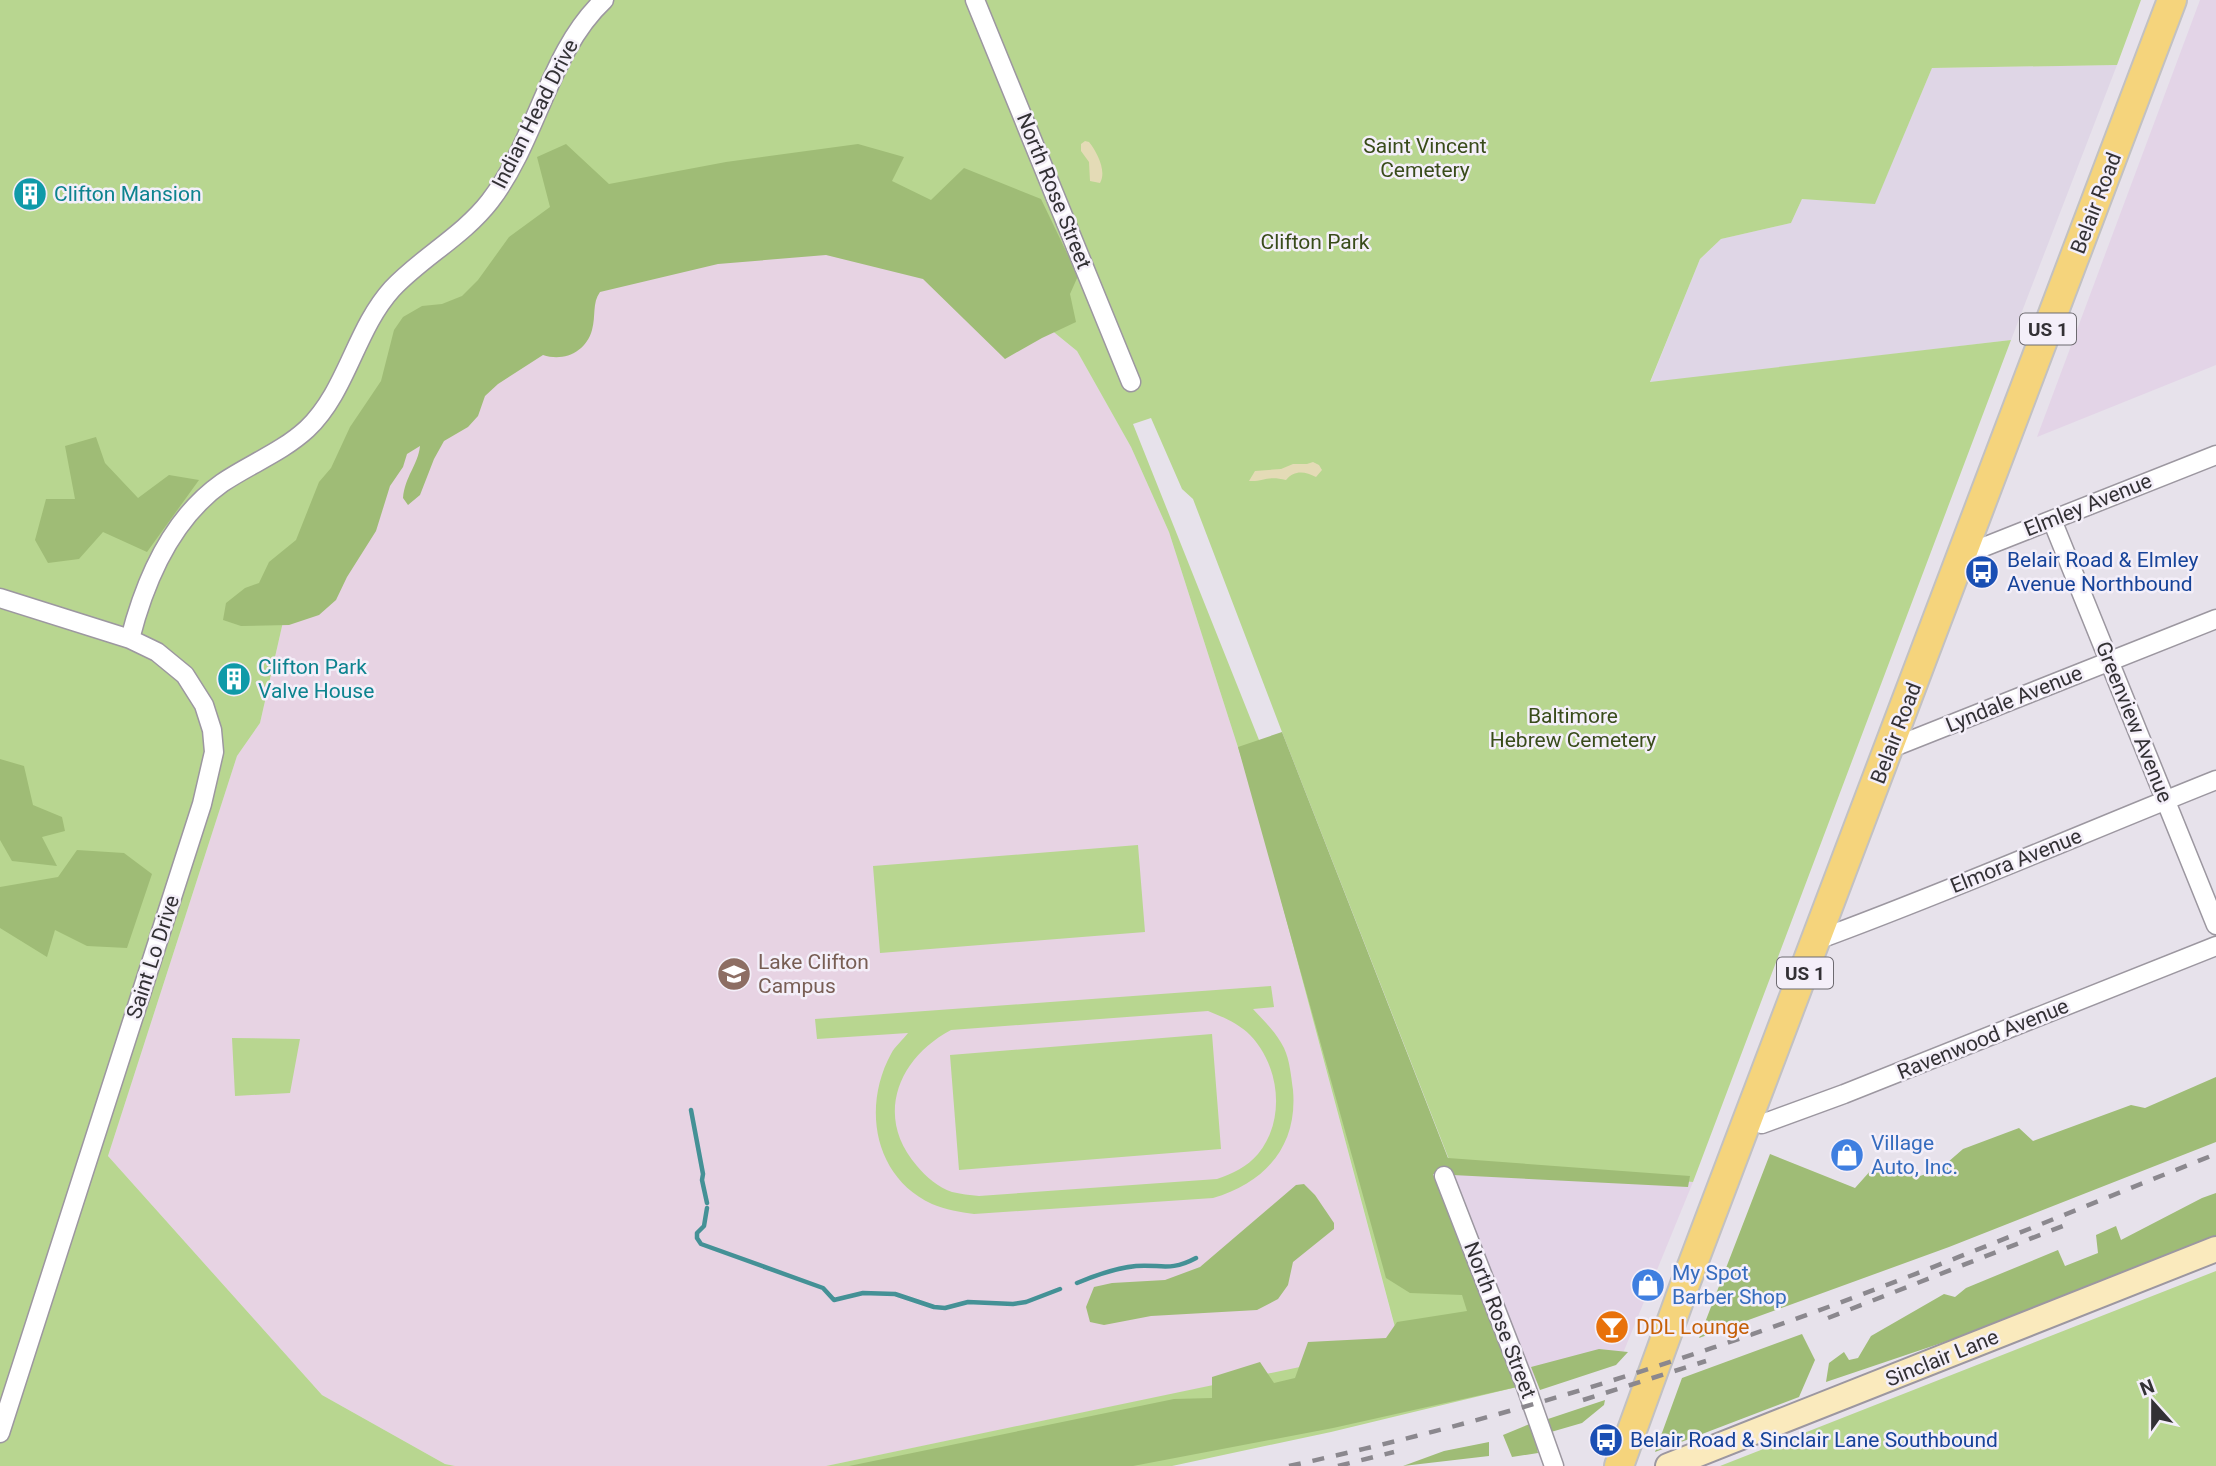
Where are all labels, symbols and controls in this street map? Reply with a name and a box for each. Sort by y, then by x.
street label: Indian Head Drive [487,35,583,193]
street label: North Rose Street [1012,110,1096,272]
park label: Saint Vincent Cemetery [1363,134,1487,182]
street label: Belair Road [2066,149,2126,257]
building icon: Clifton Mansion [11,175,49,213]
place label: Clifton Mansion [54,182,202,206]
park label: Clifton Park [1261,230,1370,254]
road number: US 1 [2020,314,2076,344]
street label: Elmley Avenue [2021,469,2155,541]
place label: Belair Road & Elmley Avenue Northbound [2007,548,2198,596]
bus stop icon: Belair Road & Elmley Avenue Northbound [1963,553,2001,591]
street label: Greenview Avenue [2091,638,2177,806]
place label: Clifton Park Valve House [258,655,374,703]
building icon: Clifton Park Valve House [215,660,253,698]
street label: Lyndale Avenue [1942,661,2086,737]
street label: Belair Road [1866,679,1926,787]
park label: Baltimore Hebrew Cemetery [1490,704,1656,752]
street label: Elmora Avenue [1947,824,2085,898]
street label: Saint Lo Drive [122,892,184,1022]
place label: Lake Clifton Campus [758,950,869,998]
school or university icon: Lake Clifton Campus [715,955,753,993]
road number: US 1 [1777,958,1833,988]
street label: Ravenwood Avenue [1894,994,2072,1084]
place label: Village Auto, Inc. [1871,1131,1958,1179]
shop icon: Village Auto, Inc. [1828,1136,1866,1174]
street label: North Rose Street [1459,1238,1541,1402]
place label: My Spot Barber Shop [1672,1261,1787,1309]
shop icon: My Spot Barber Shop [1629,1266,1667,1304]
bar icon: DDL Lounge [1593,1308,1631,1346]
place label: DDL Lounge [1636,1315,1749,1339]
street label: Sinclair Lane [1882,1324,2002,1392]
north arrow [2118,1368,2188,1438]
text: N [2137,1374,2157,1401]
bus stop icon: Belair Road & Sinclair Lane Southbound [1587,1421,1625,1459]
place label: Belair Road & Sinclair Lane Southbound [1630,1428,1998,1452]

